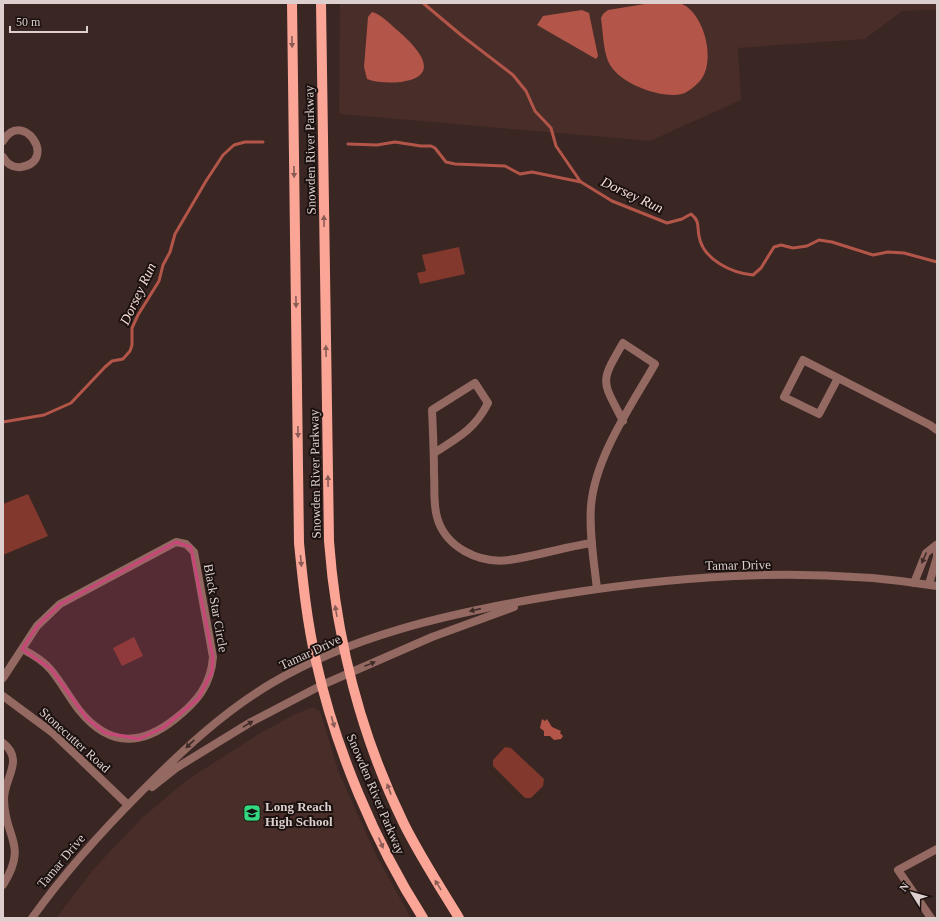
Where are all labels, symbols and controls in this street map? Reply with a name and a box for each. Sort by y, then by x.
scale bar [10,8,87,34]
text: 50 m [16,15,41,29]
one-way arrow [289,36,295,49]
street label: Snowden River Parkway [301,85,319,215]
one-way arrow [291,166,297,179]
water label: Dorsey Run [598,174,665,216]
one-way arrow [321,214,327,227]
water label: Dorsey Run [117,261,159,328]
one-way arrow [293,296,299,309]
one-way arrow [323,344,329,357]
street label: Snowden River Parkway [306,409,324,539]
one-way arrow [294,426,301,438]
one-way arrow [325,474,331,487]
one-way arrow [921,552,927,564]
one-way arrow [297,555,304,567]
street label: Tamar Drive [705,557,771,573]
street label: Black Star Circle [201,563,231,654]
one-way arrow [333,605,339,617]
one-way arrow [469,607,482,613]
street label: Tamar Drive [277,631,343,673]
one-way arrow [365,660,377,666]
street label: Stonecutter Road [37,704,114,776]
one-way arrow [330,716,336,728]
one-way arrow [242,720,254,727]
street label: Snowden River Parkway [344,732,408,857]
one-way arrow [185,740,195,749]
one-way arrow [386,783,392,795]
place label: Long Reach High School [265,799,333,829]
school or university icon: Long Reach High School [242,803,262,823]
street label: Tamar Drive [34,831,88,891]
one-way arrow [378,837,384,848]
north arrow [892,873,932,913]
one-way arrow [435,879,442,891]
text: N [897,880,911,894]

